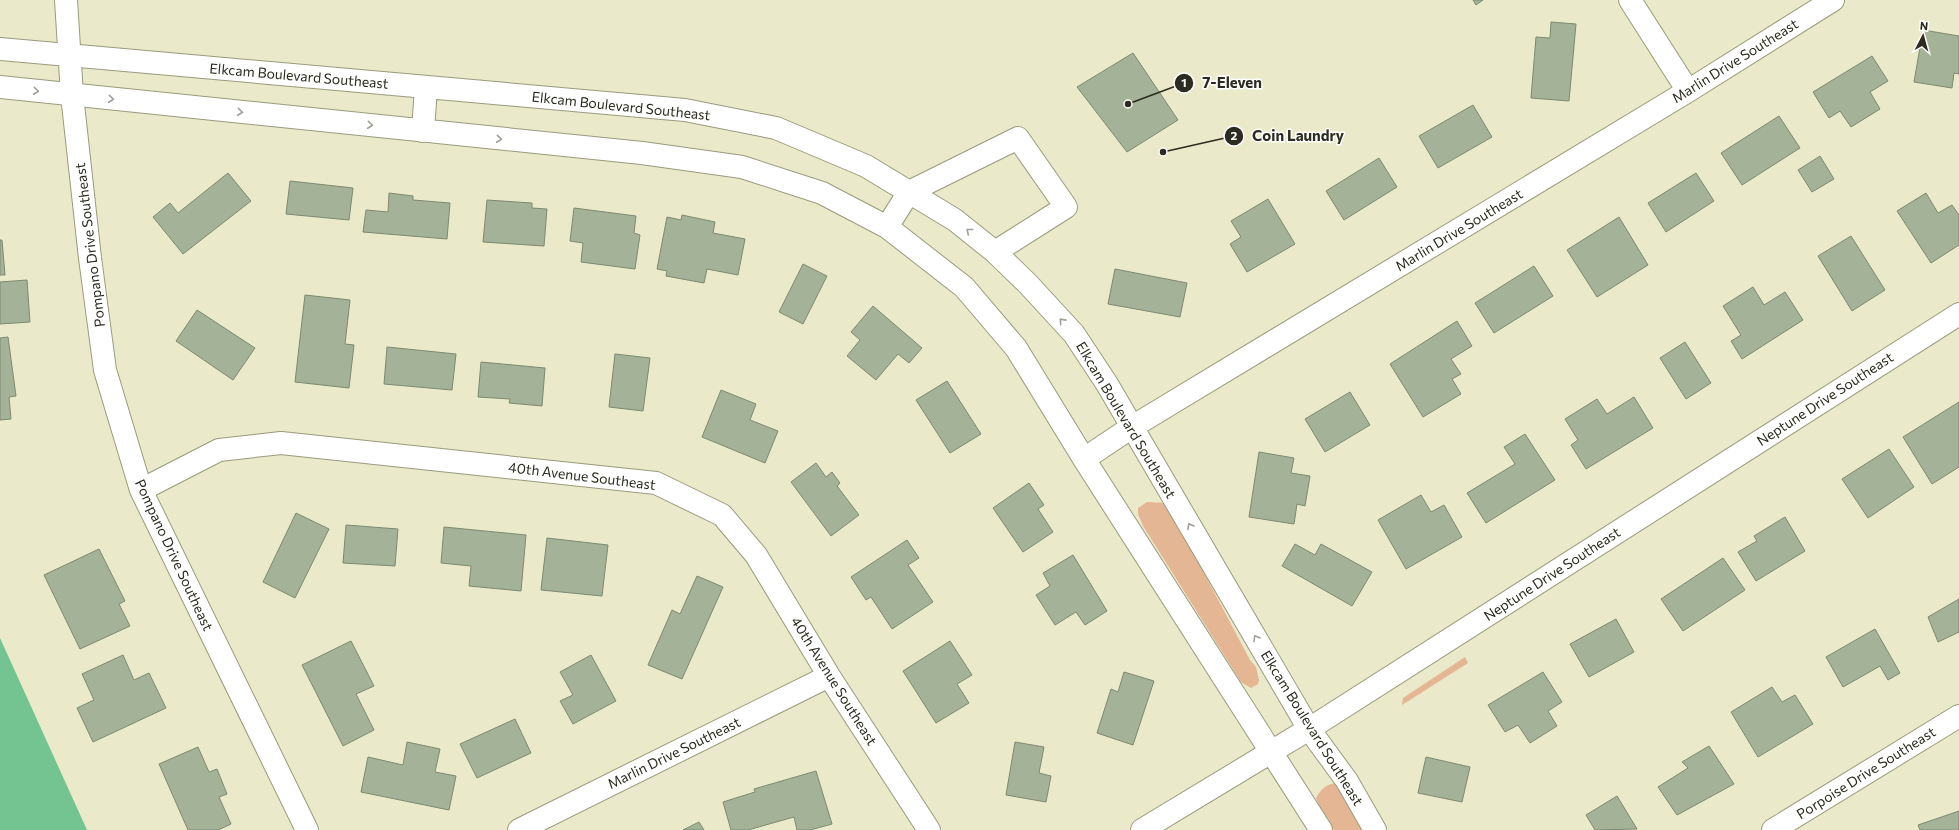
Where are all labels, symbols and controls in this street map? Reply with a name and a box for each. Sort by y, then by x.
street label: Marlin Drive Southeast [1669,15,1801,106]
north arrow [1903,16,1943,56]
text: N [1919,19,1929,32]
street label: Elkcam Boulevard Southeast [209,59,390,92]
callout: 7-Eleven [1174,69,1270,96]
text: 7-Eleven [1202,73,1262,91]
text: 1 [1181,75,1187,89]
one-way arrow [33,86,39,95]
street label: Elkcam Boulevard Southeast [531,88,712,123]
one-way arrow [108,94,114,103]
one-way arrow [237,107,243,116]
one-way arrow [367,121,373,130]
callout: Coin Laundry [1224,122,1352,149]
text: Coin Laundry [1252,126,1345,144]
text: 2 [1231,128,1238,142]
one-way arrow [496,134,502,143]
street label: Pompano Drive Southeast [71,162,108,328]
street label: Marlin Drive Southeast [1392,185,1526,274]
one-way arrow [966,229,973,236]
one-way arrow [1060,318,1067,326]
street label: Elkcam Boulevard Southeast [1073,338,1180,501]
street label: Neptune Drive Southeast [1753,348,1896,449]
street label: 40th Avenue Southeast [507,458,657,493]
street label: Pompano Drive Southeast [132,476,217,633]
one-way arrow [1188,523,1195,530]
street label: Neptune Drive Southeast [1480,523,1623,624]
street label: 40th Avenue Southeast [788,613,881,748]
one-way arrow [1254,635,1261,642]
street label: Elkcam Boulevard Southeast [1258,647,1367,809]
street label: Marlin Drive Southeast [605,713,743,792]
street label: Porpoise Drive Southeast [1793,723,1939,822]

